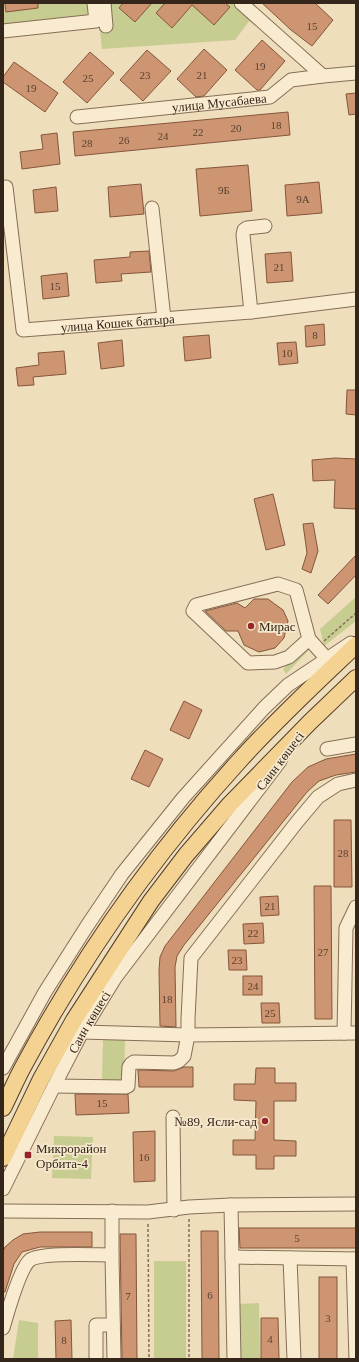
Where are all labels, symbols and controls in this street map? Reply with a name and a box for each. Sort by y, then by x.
house number: 15 [307,20,318,32]
house number: 19 [255,60,266,72]
house number: 23 [140,69,151,81]
house number: 21 [197,69,208,81]
house number: 25 [83,72,94,84]
house number: 19 [26,82,37,94]
street label: улица Мусабаева [171,90,267,115]
house number: 18 [271,119,282,131]
house number: 20 [231,122,242,134]
house number: 22 [193,126,204,138]
house number: 24 [158,130,169,142]
house number: 26 [119,134,130,146]
house number: 28 [82,137,93,149]
house number: 9Б [218,184,230,196]
house number: 9А [296,193,310,205]
house number: 21 [274,261,285,273]
house number: 15 [50,280,61,292]
street label: улица Кошек батыра [60,311,175,334]
house number: 8 [312,329,318,341]
house number: 10 [282,347,293,359]
place label: Мирас [259,619,296,634]
marker: Мирас [246,621,256,631]
street label: Саин көшесі [253,728,307,793]
house number: 28 [338,847,349,859]
house number: 21 [265,900,276,912]
house number: 22 [248,927,259,939]
house number: 27 [318,946,329,958]
house number: 23 [232,954,243,966]
house number: 24 [248,980,259,992]
street label: Саин көшесі [65,987,113,1056]
house number: 18 [162,993,173,1005]
house number: 25 [265,1007,276,1019]
house number: 15 [97,1097,108,1109]
place label: №89, Ясли-сад [175,1114,257,1129]
marker: №89, Ясли-сад [260,1116,270,1126]
place label: Микрорайон Орбита-4 [36,1141,107,1171]
marker: Микрорайон Орбита-4 [23,1150,33,1160]
house number: 16 [139,1151,150,1163]
house number: 5 [294,1232,300,1244]
house number: 6 [207,1289,213,1301]
house number: 7 [125,1290,131,1302]
house number: 3 [325,1312,331,1324]
house number: 4 [267,1333,273,1345]
house number: 8 [61,1334,67,1346]

